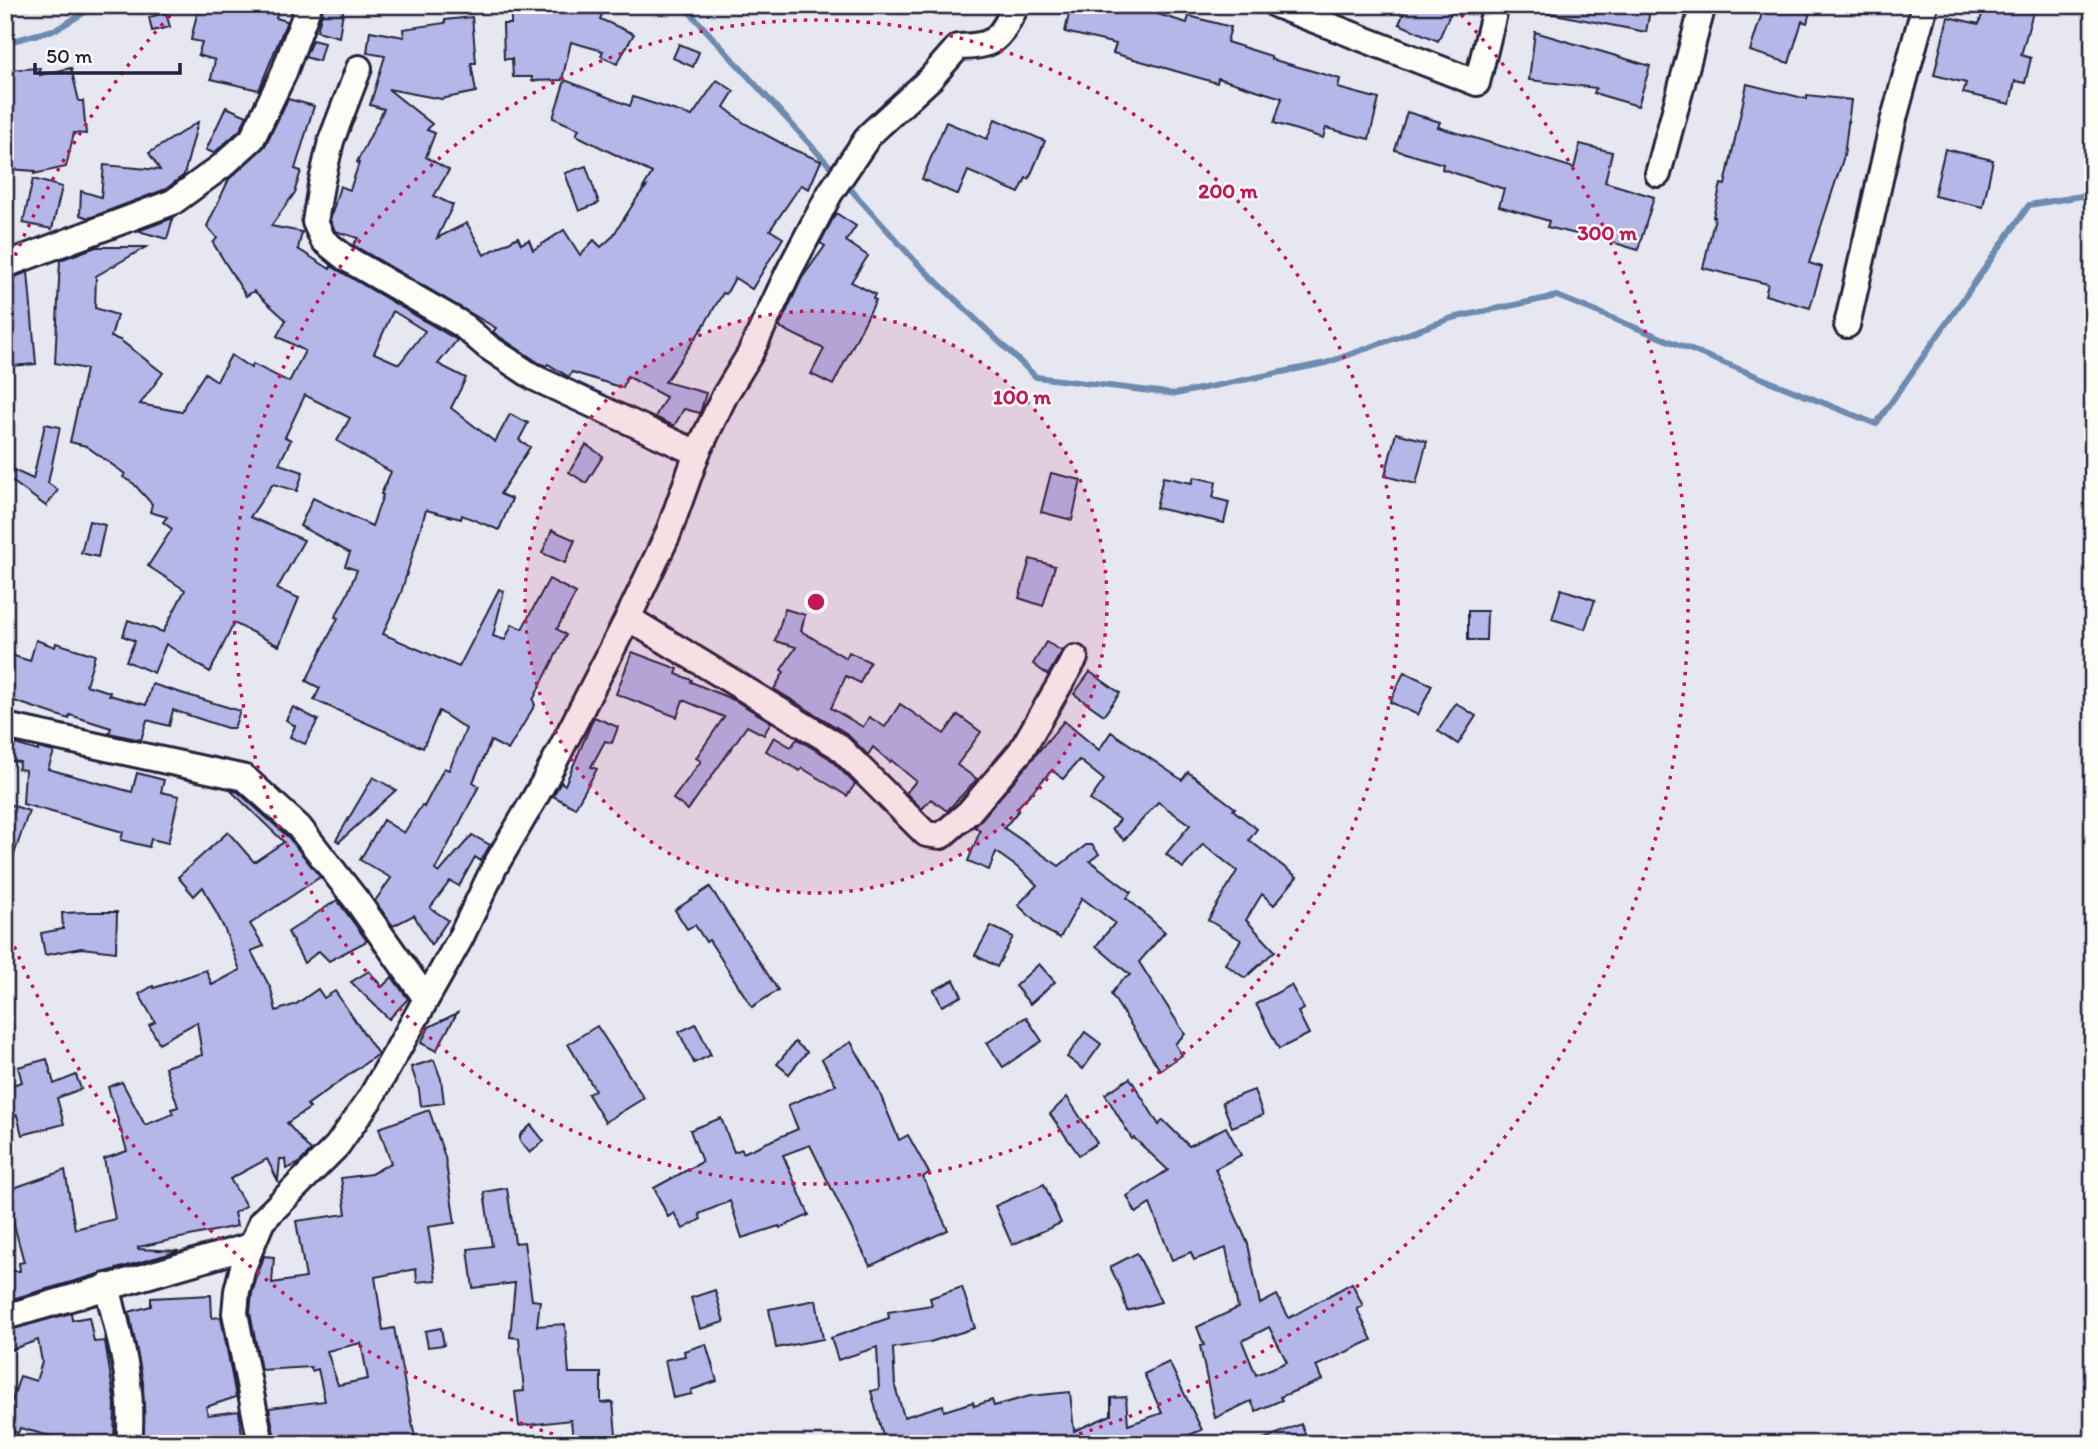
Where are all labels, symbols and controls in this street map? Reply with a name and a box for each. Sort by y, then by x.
scale bar [35,32,180,76]
text: 50 m [46,43,93,68]
text: 200 m [1198,178,1258,203]
text: 300 m [1577,220,1637,245]
text: 100 m [993,384,1051,409]
centre of rings [804,590,828,614]

